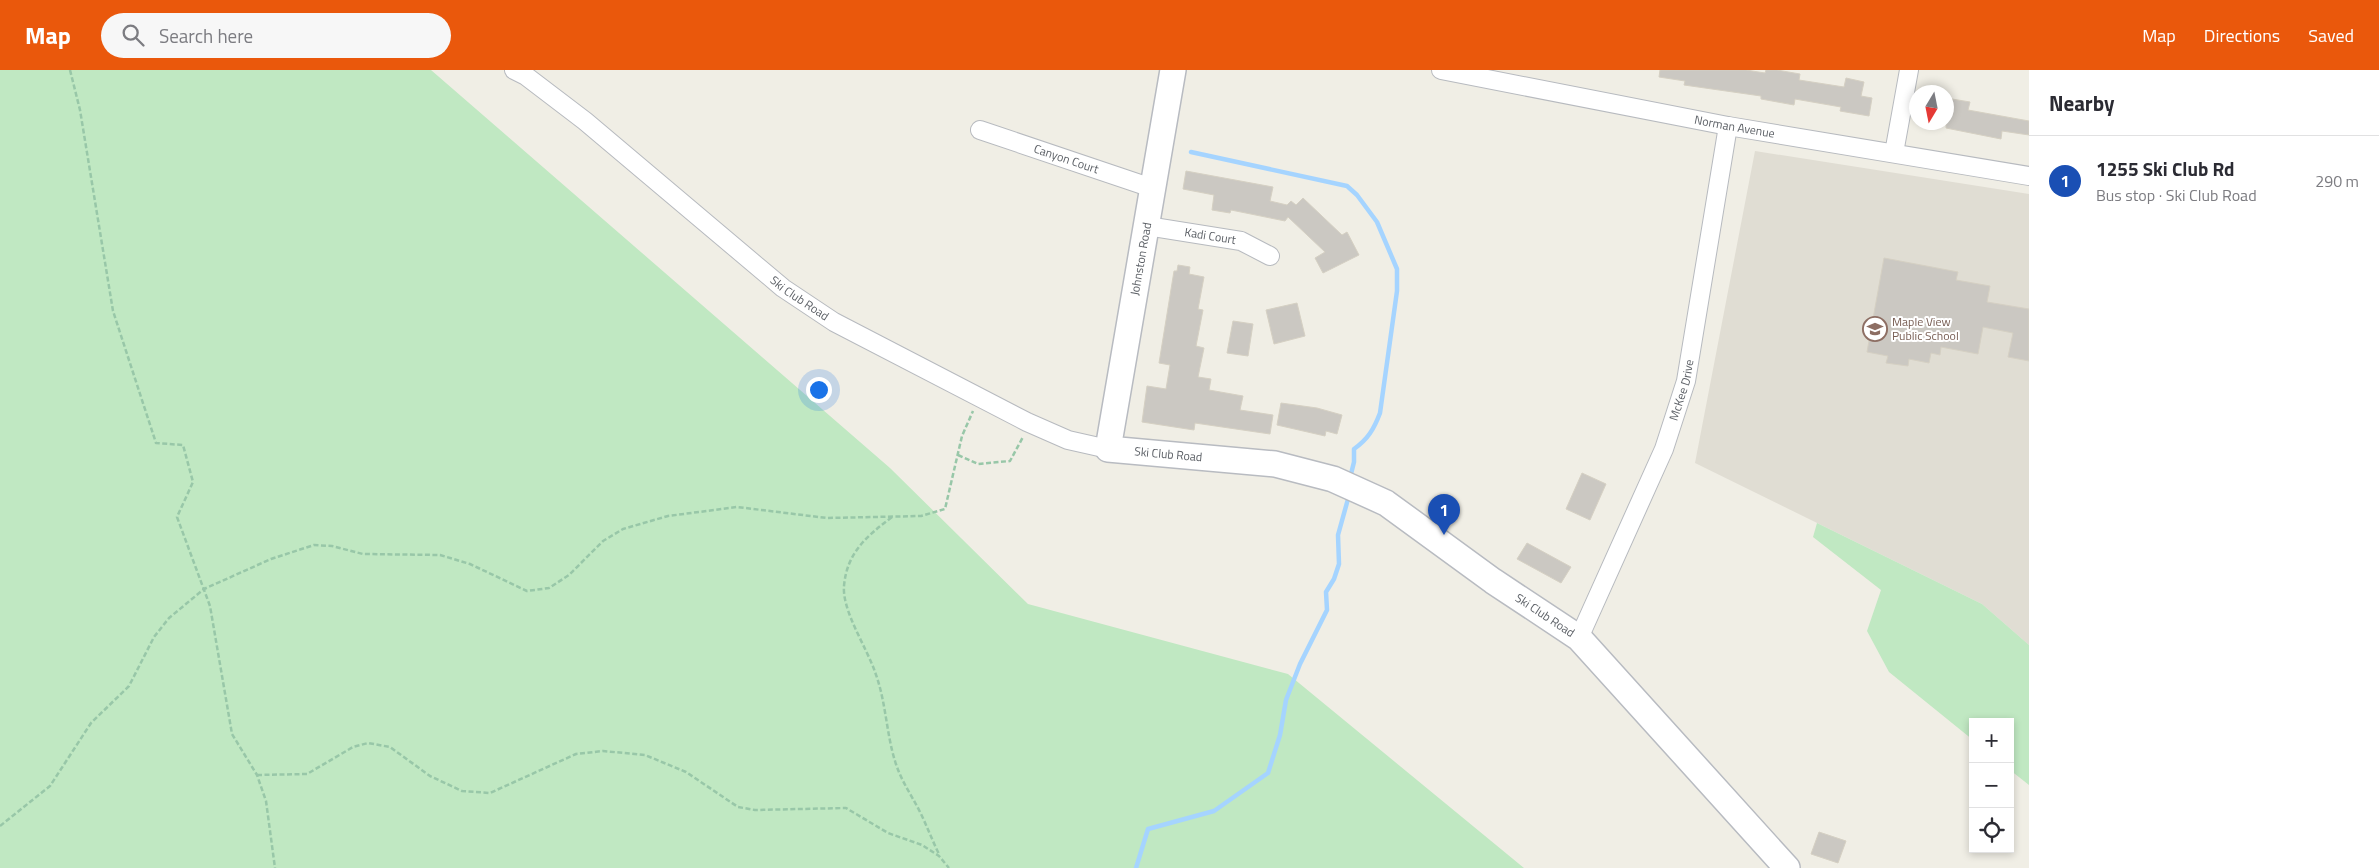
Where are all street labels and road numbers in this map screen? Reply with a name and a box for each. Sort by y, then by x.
street label: Norman Avenue [1693,110,1776,143]
street label: Canyon Court [1031,139,1102,179]
street label: Johnston Road [1125,221,1156,297]
street label: Kadi Court [1183,222,1238,249]
street label: Ski Club Road [766,271,833,325]
street label: McKee Drive [1664,358,1698,423]
street label: Ski Club Road [1133,441,1203,466]
street label: Ski Club Road [1512,588,1579,642]

